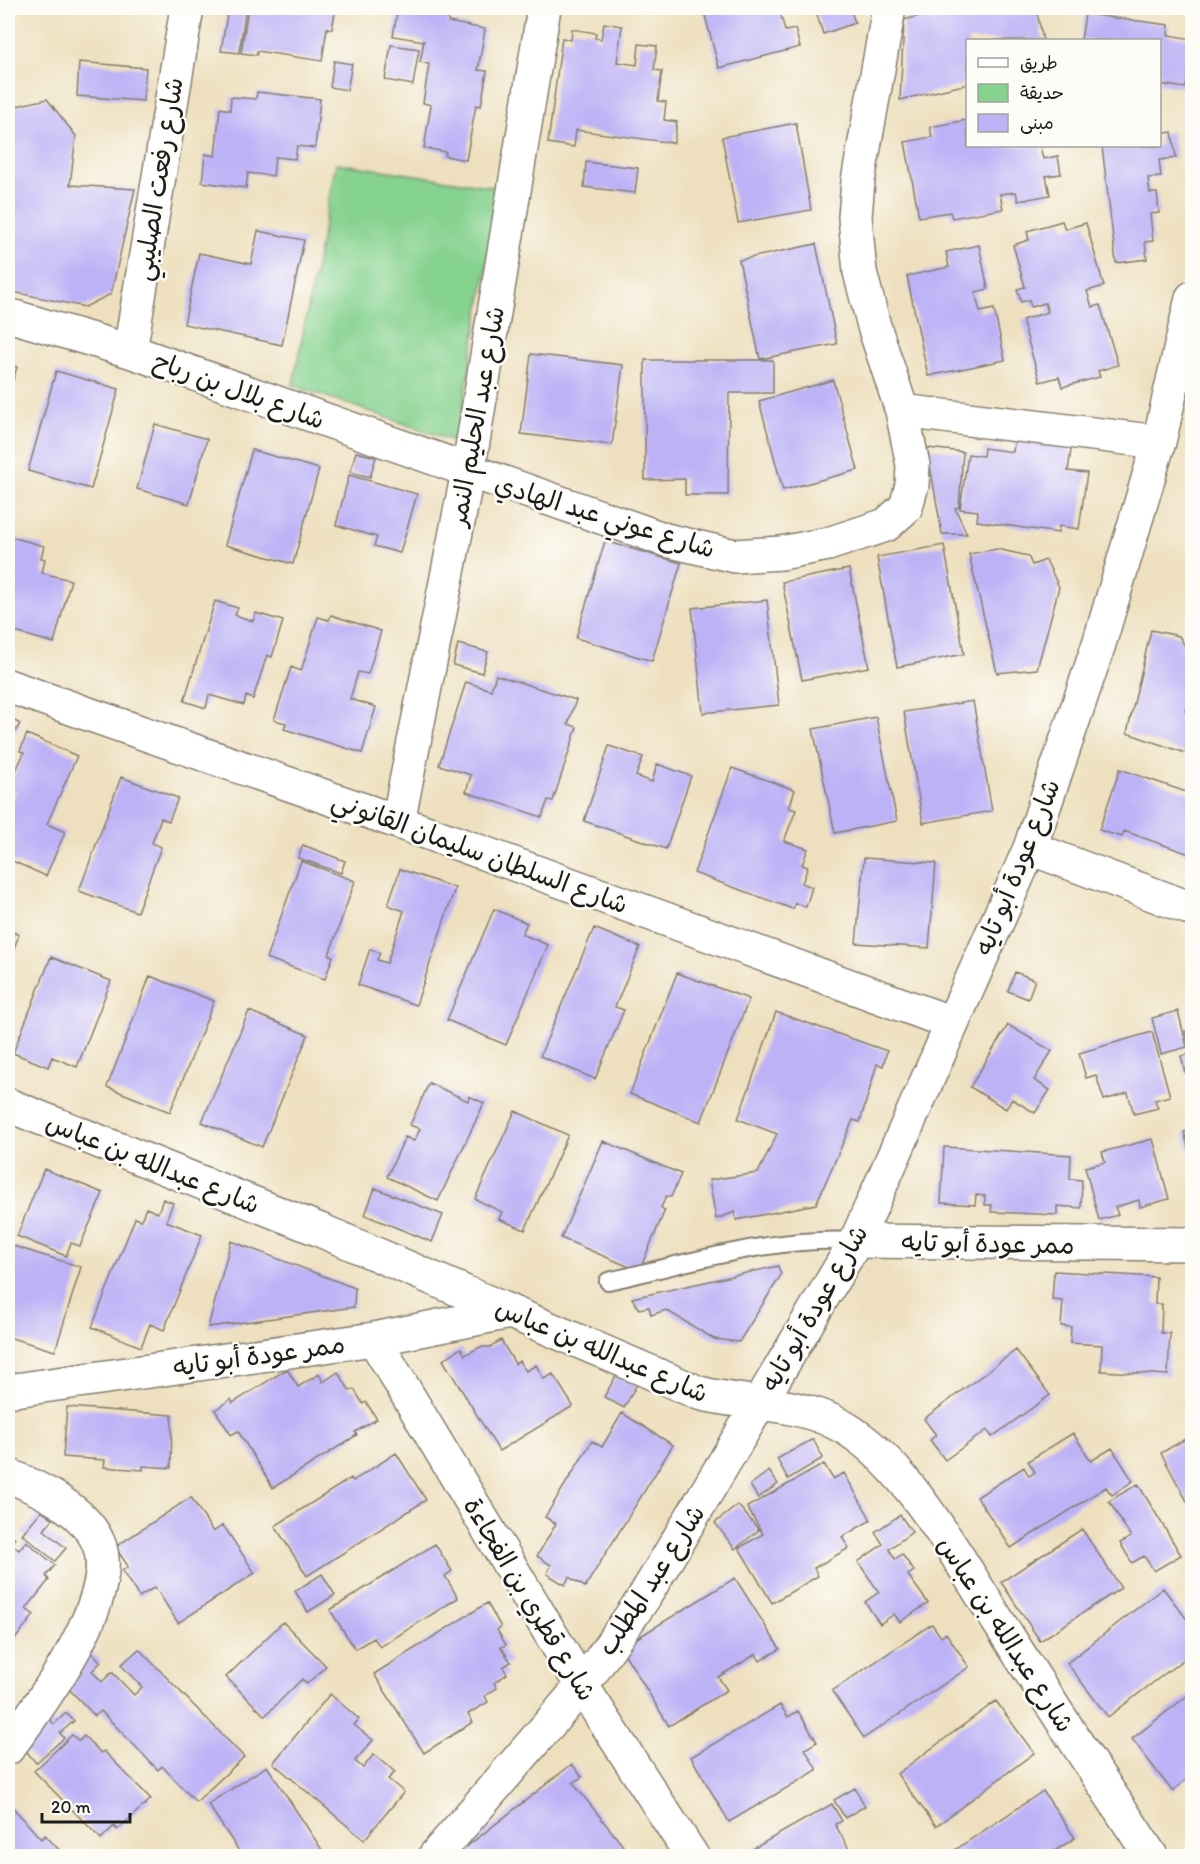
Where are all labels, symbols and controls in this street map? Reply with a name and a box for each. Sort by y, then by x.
legend [966,39,1161,147]
text: طريق [1020,52,1058,74]
street label: شارع رفعت الصليبي [126,75,197,284]
text: حديقة [1020,82,1064,104]
text: مبنى [1020,112,1054,134]
street label: شارع عبد الحليم النمر [441,304,515,531]
street label: شارع بلال بن رباح [148,344,329,438]
street label: شارع عوني عبد الهادي [489,467,719,571]
street label: شارع عودة أبو تايه [967,774,1069,961]
street label: شارع السلطان سليمان القانوني [325,784,632,927]
street label: شارع عبدالله بن عباس [41,1106,265,1222]
street label: شارع عودة أبو تايه [753,1219,876,1398]
street label: ممر عودة أبو تايه [901,1225,1075,1261]
street label: شارع عبدالله بن عباس [490,1291,713,1411]
street label: ممر عودة أبو تايه [171,1327,347,1383]
street label: شارع قطري بن الفجاءة [454,1491,603,1708]
street label: شارع عبد المطلب [590,1499,713,1662]
street label: شارع عبدالله بن عباس [929,1530,1081,1739]
scale bar [42,1786,130,1824]
text: 20 m [51,1796,91,1818]

